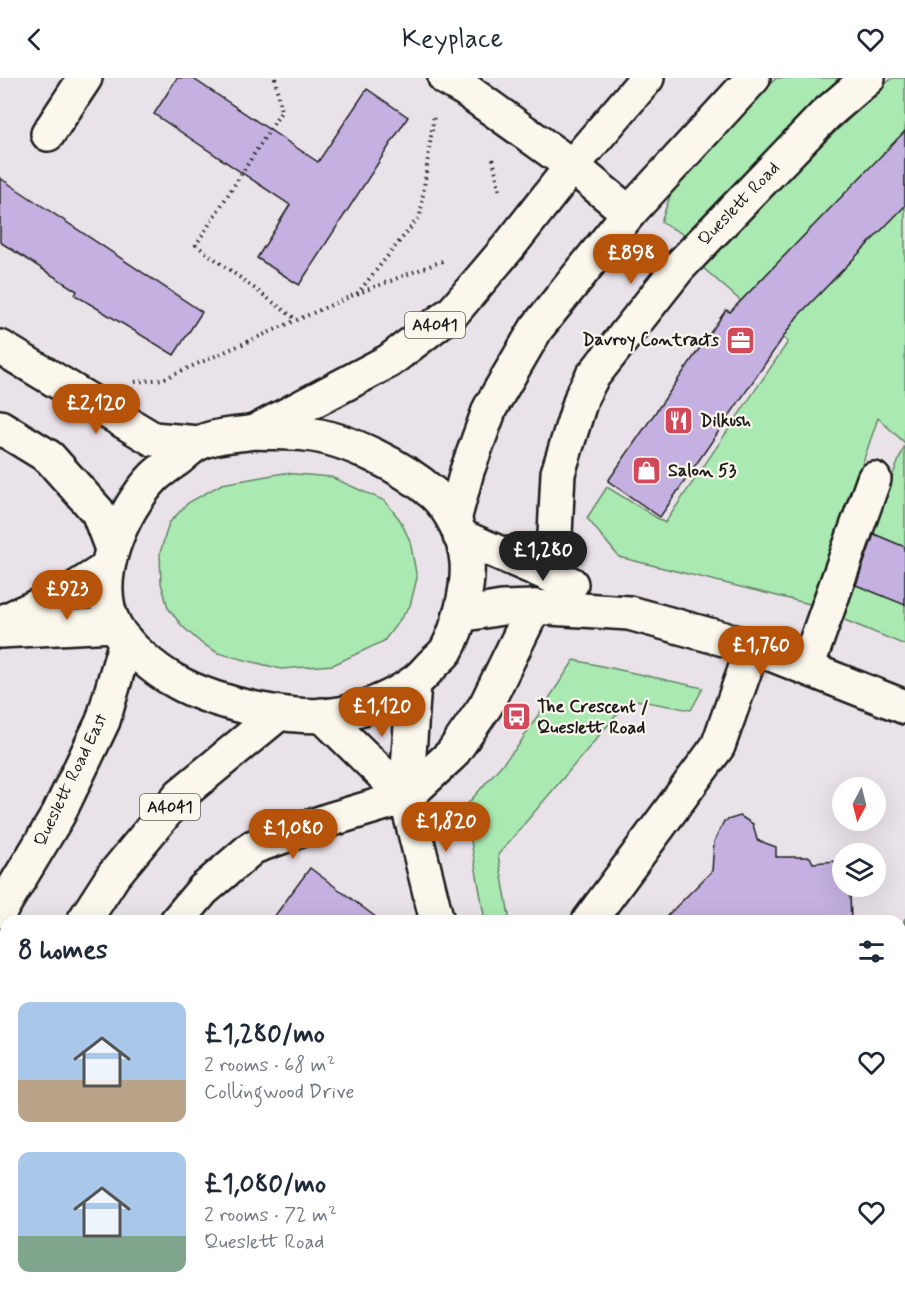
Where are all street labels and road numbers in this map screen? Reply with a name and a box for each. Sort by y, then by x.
street label: Queslett Road [693,157,785,251]
road number: A4041 [405,312,465,338]
street label: Queslett Road East [28,709,114,851]
road number: A4041 [140,794,200,820]

